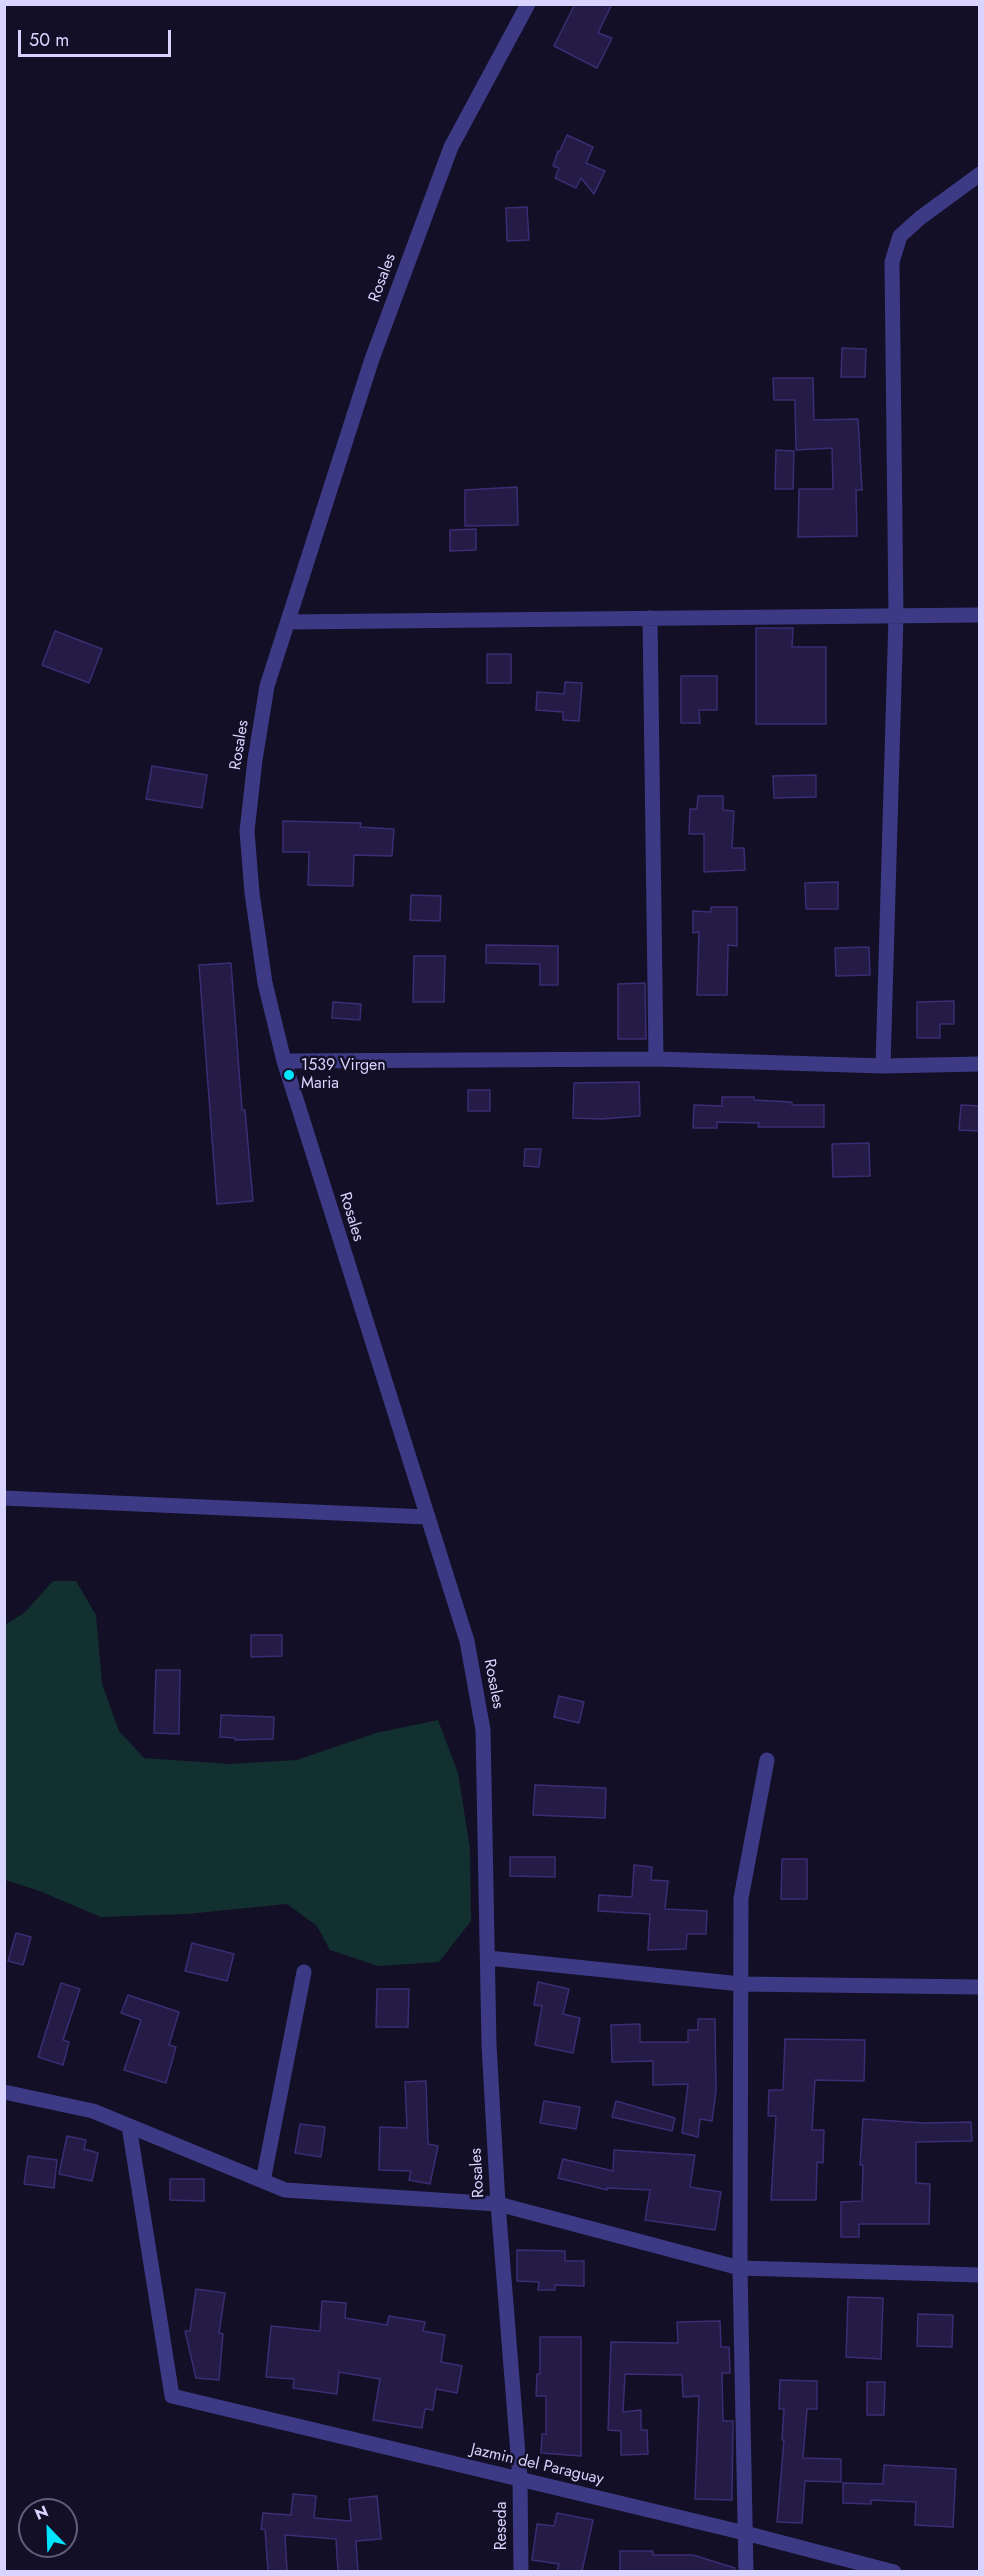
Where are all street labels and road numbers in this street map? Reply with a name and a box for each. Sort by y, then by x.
street label: Rosales [365,251,401,305]
street label: Rosales [227,719,253,771]
street label: Rosales [334,1190,368,1244]
street label: Rosales [479,1658,507,1710]
street label: Rosales [467,2147,489,2199]
street label: Jazmin del Paraguay [469,2440,605,2490]
street label: Reseda [492,2502,512,2550]

